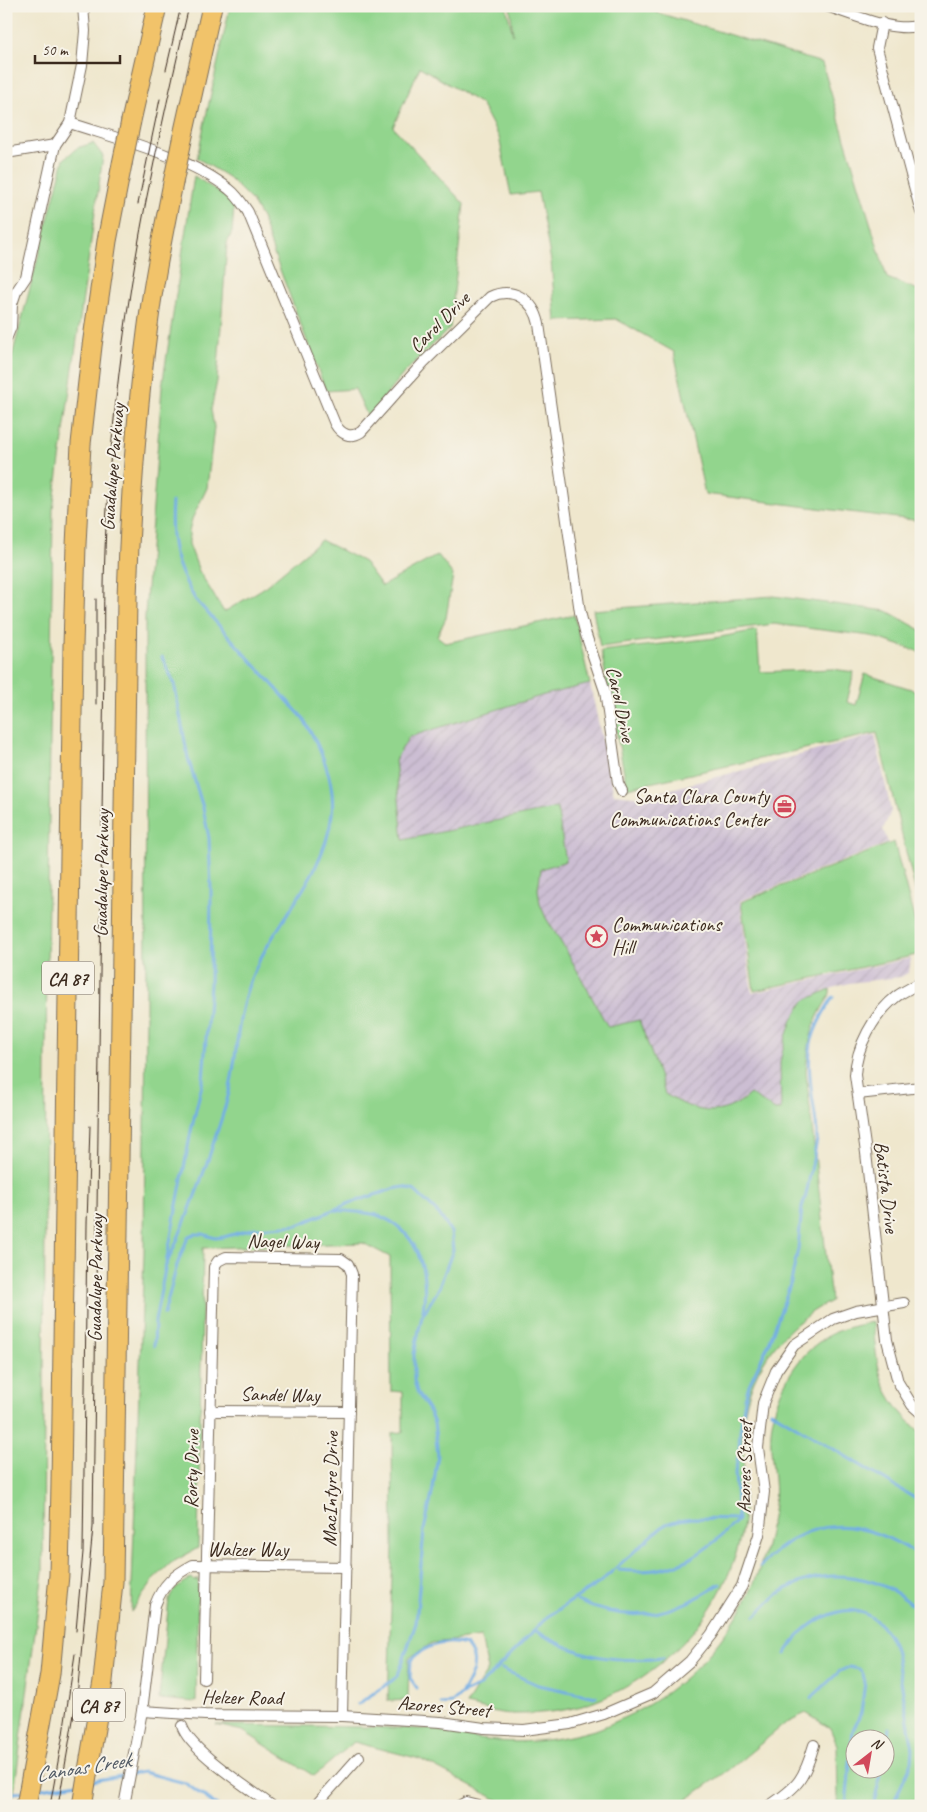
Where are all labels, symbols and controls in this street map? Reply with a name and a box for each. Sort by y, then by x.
scale bar [35,32,120,64]
text: 50 m [42,41,69,60]
street label: Carol Drive [404,285,476,358]
street label: Guadalupe Parkway [94,400,131,532]
street label: Carol Drive [600,664,641,745]
place label: Santa Clara County Communications Center [610,784,771,832]
office icon: Santa Clara County Communications Center [773,795,797,819]
street label: Guadalupe Parkway [88,807,115,937]
place label: Communications Hill [612,912,723,960]
place icon: Communications Hill [584,924,608,948]
road number: CA 87 [42,961,94,994]
street label: Batista Drive [868,1140,905,1236]
street label: Guadalupe Parkway [82,1212,109,1342]
street label: Nagel Way [247,1228,321,1255]
street label: Sandel Way [240,1381,322,1408]
street label: Azores Street [731,1417,758,1514]
street label: Rorty Drive [178,1428,205,1509]
street label: MacIntyre Drive [317,1430,344,1547]
street label: Walzer Way [208,1537,291,1562]
street label: Helzer Road [202,1684,286,1711]
road number: CA 87 [73,1688,125,1722]
street label: Azores Street [397,1690,495,1723]
north arrow [844,1730,894,1780]
text: N [868,1734,887,1754]
water label: Canoas Creek [34,1746,136,1787]

